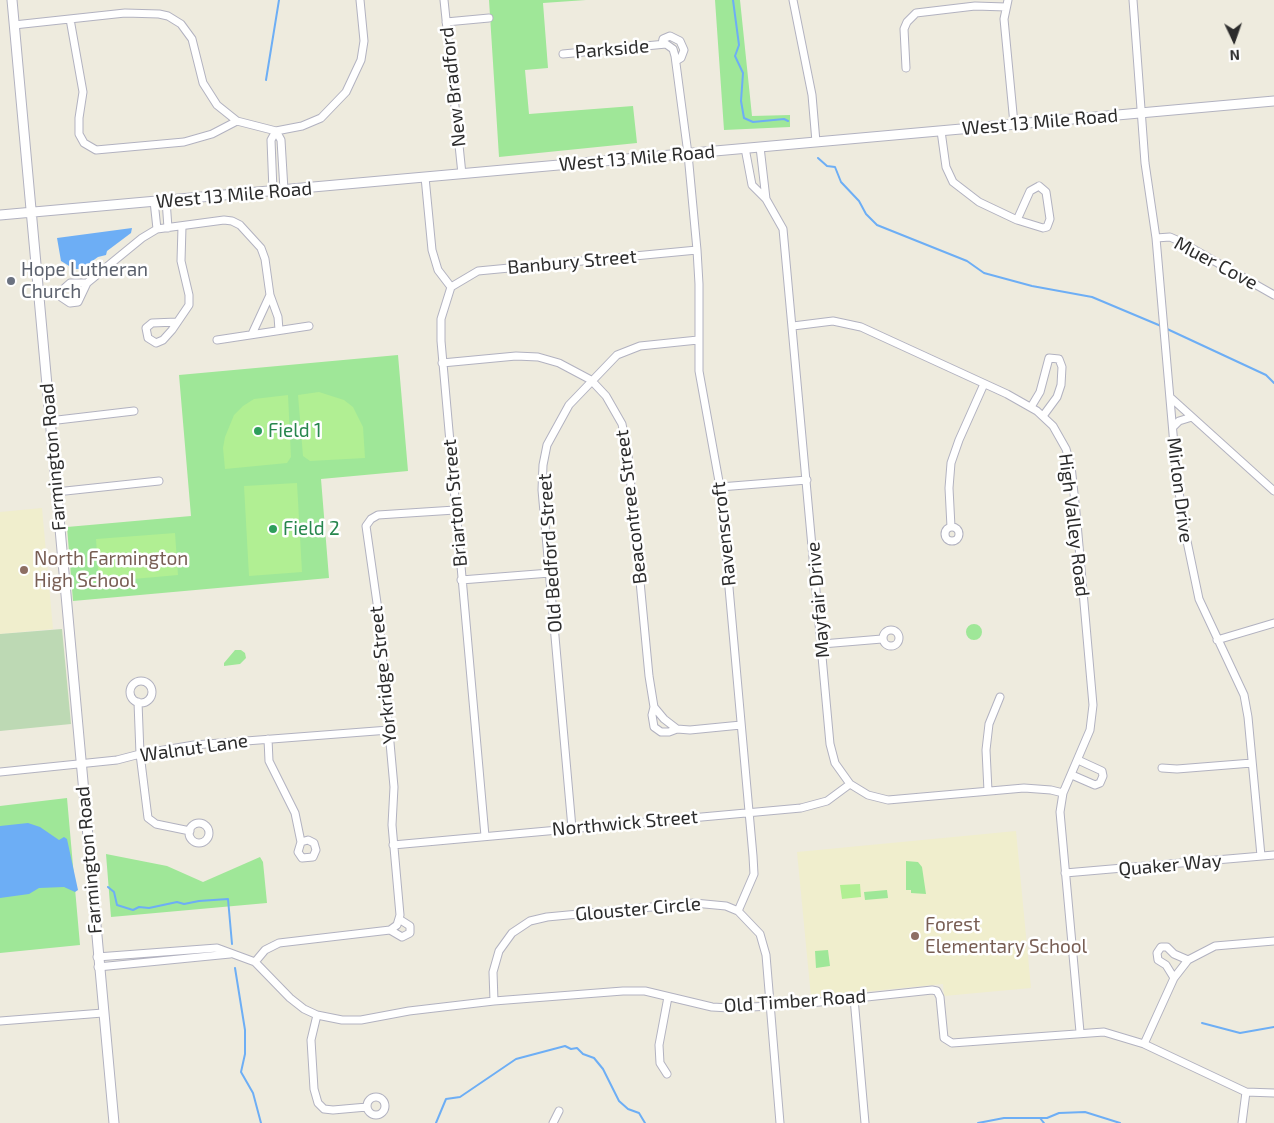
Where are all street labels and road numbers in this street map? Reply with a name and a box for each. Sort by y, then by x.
street label: New Bradford [435,26,471,148]
street label: Parkside [574,34,650,64]
street label: West 13 Mile Road [961,104,1119,140]
street label: West 13 Mile Road [558,140,716,176]
street label: West 13 Mile Road [155,177,313,213]
street label: Muer Cove [1170,232,1262,294]
street label: Banbury Street [506,245,638,279]
street label: Farmington Road [35,382,71,532]
street label: Beacontree Street [610,428,652,586]
street label: Mirlon Drive [1162,436,1198,544]
street label: Briarton Street [438,438,472,568]
street label: High Valley Road [1054,452,1094,598]
street label: Old Bedford Street [533,473,567,633]
street label: Ravenscroft [707,481,741,587]
street label: Mayfair Drive [802,541,834,659]
street label: Yorkridge Street [364,605,402,745]
street label: Walnut Lane [139,729,249,767]
street label: Farmington Road [71,785,107,935]
street label: Northwick Street [551,805,699,841]
street label: Quaker Way [1117,849,1223,881]
street label: Glouster Circle [574,892,702,926]
street label: Old Timber Road [723,985,867,1017]

